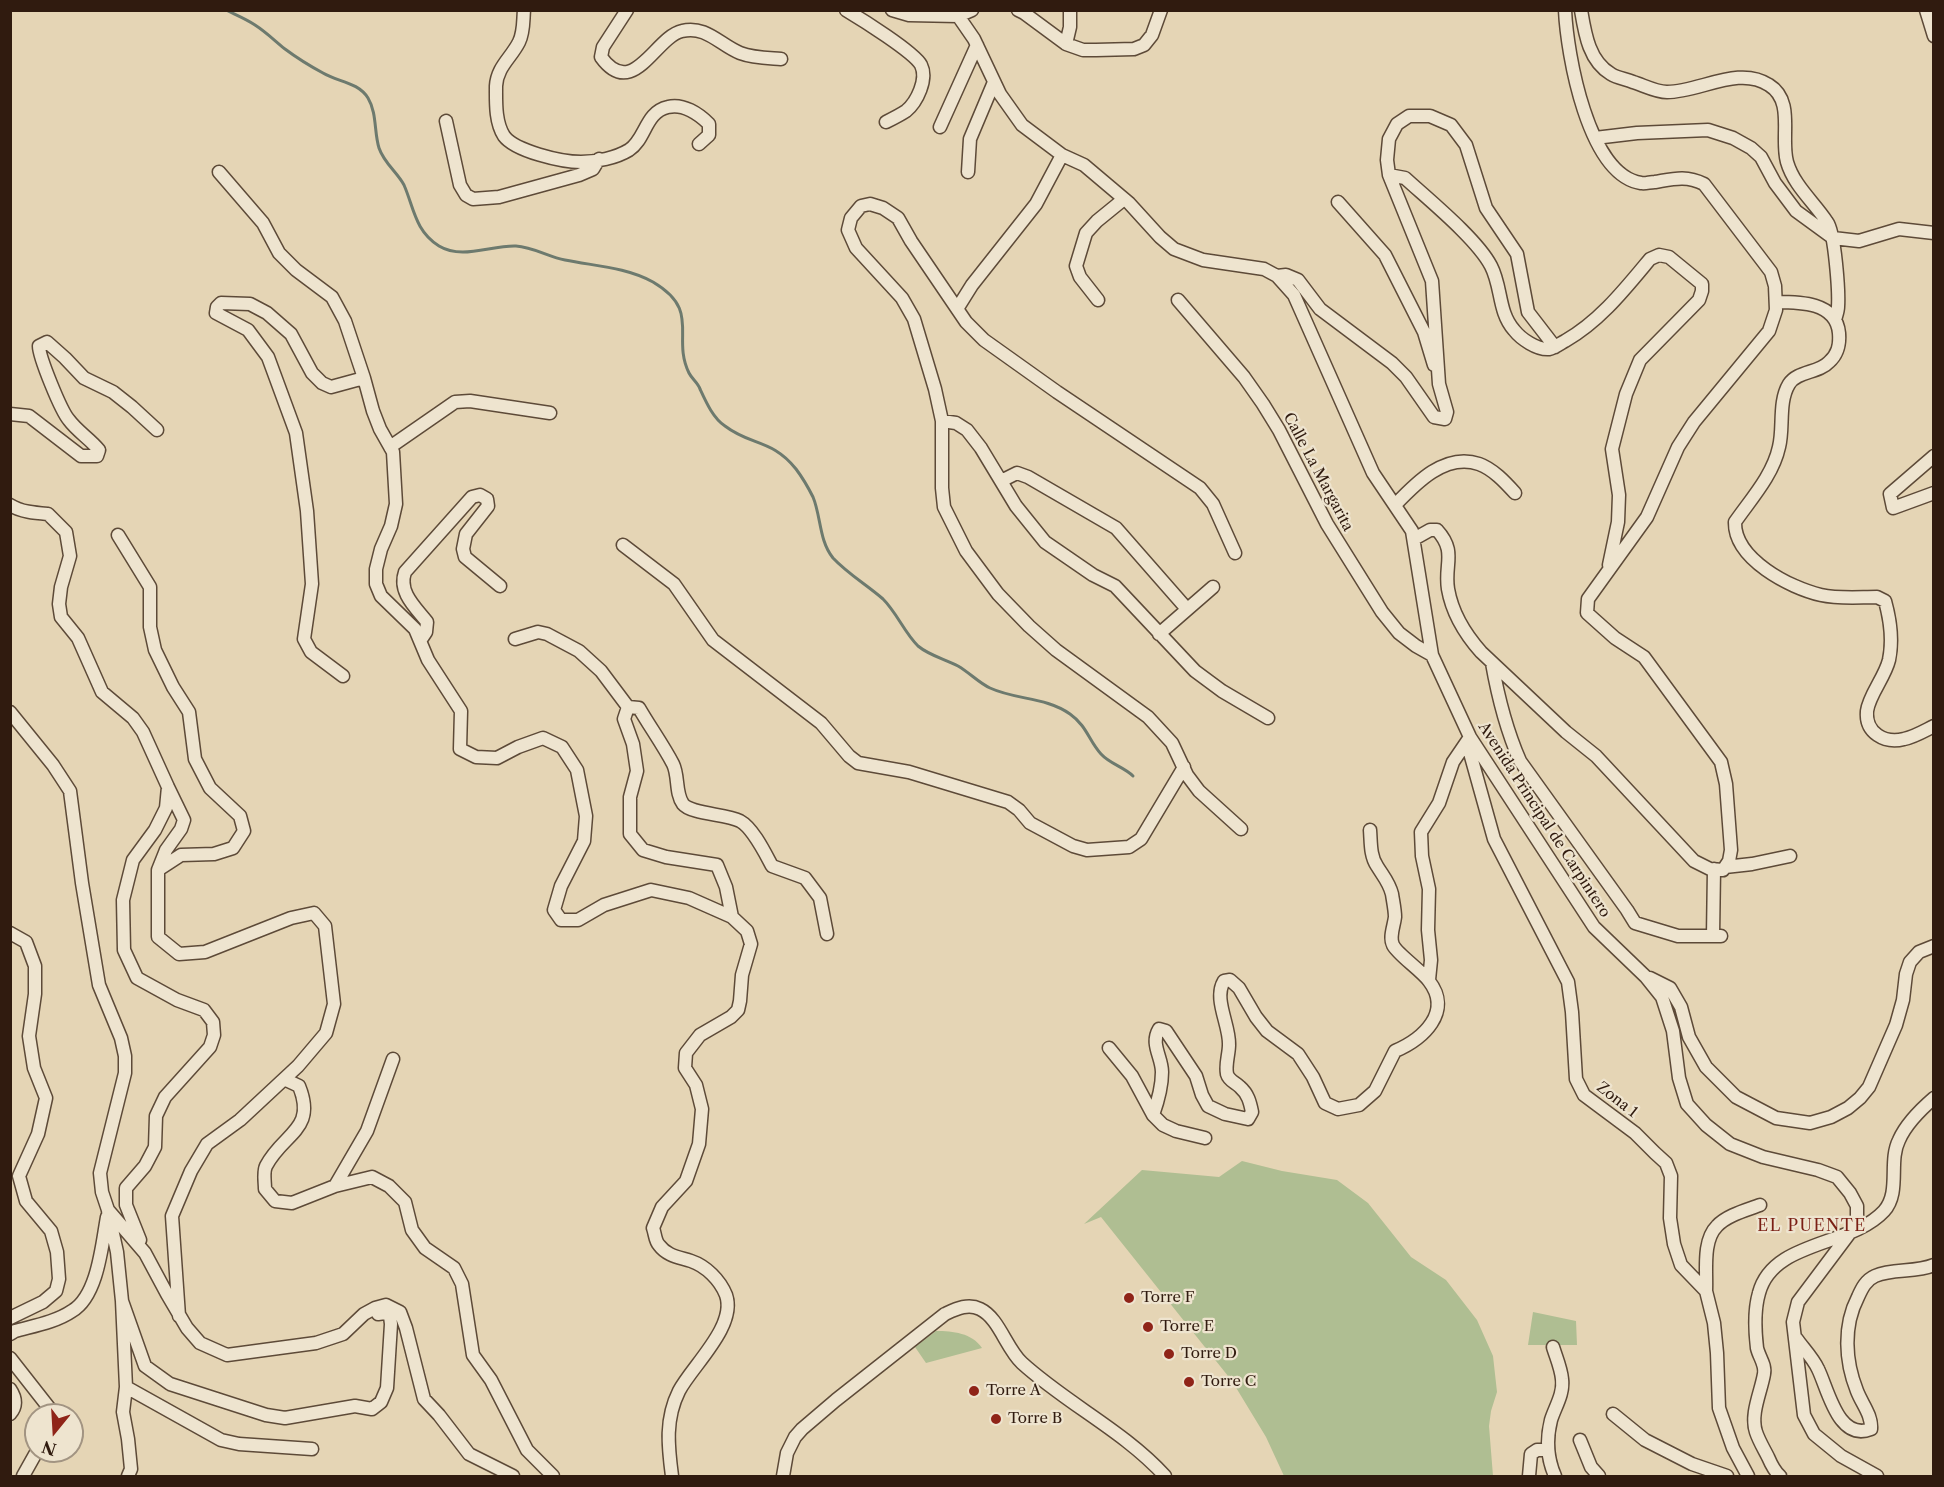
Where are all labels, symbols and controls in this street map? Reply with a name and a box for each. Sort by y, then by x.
street label: Calle La Margarita [1279,410,1357,534]
street label: Avenida Principal de Carpintero [1474,719,1614,921]
street label: Zona 1 [1593,1078,1641,1122]
district label: EL PUENTE [1757,1216,1867,1236]
place label: Torre F [1141,1289,1195,1307]
marker: Torre F [1122,1291,1136,1305]
place label: Torre E [1160,1318,1214,1336]
marker: Torre E [1141,1320,1155,1334]
place label: Torre D [1181,1345,1237,1363]
marker: Torre D [1162,1347,1176,1361]
place label: Torre C [1201,1373,1256,1391]
marker: Torre C [1182,1375,1196,1389]
place label: Torre A [986,1382,1041,1400]
marker: Torre A [967,1384,981,1398]
north arrow [24,1403,84,1463]
place label: Torre B [1008,1410,1062,1428]
marker: Torre B [989,1412,1003,1426]
text: N [39,1437,59,1460]

